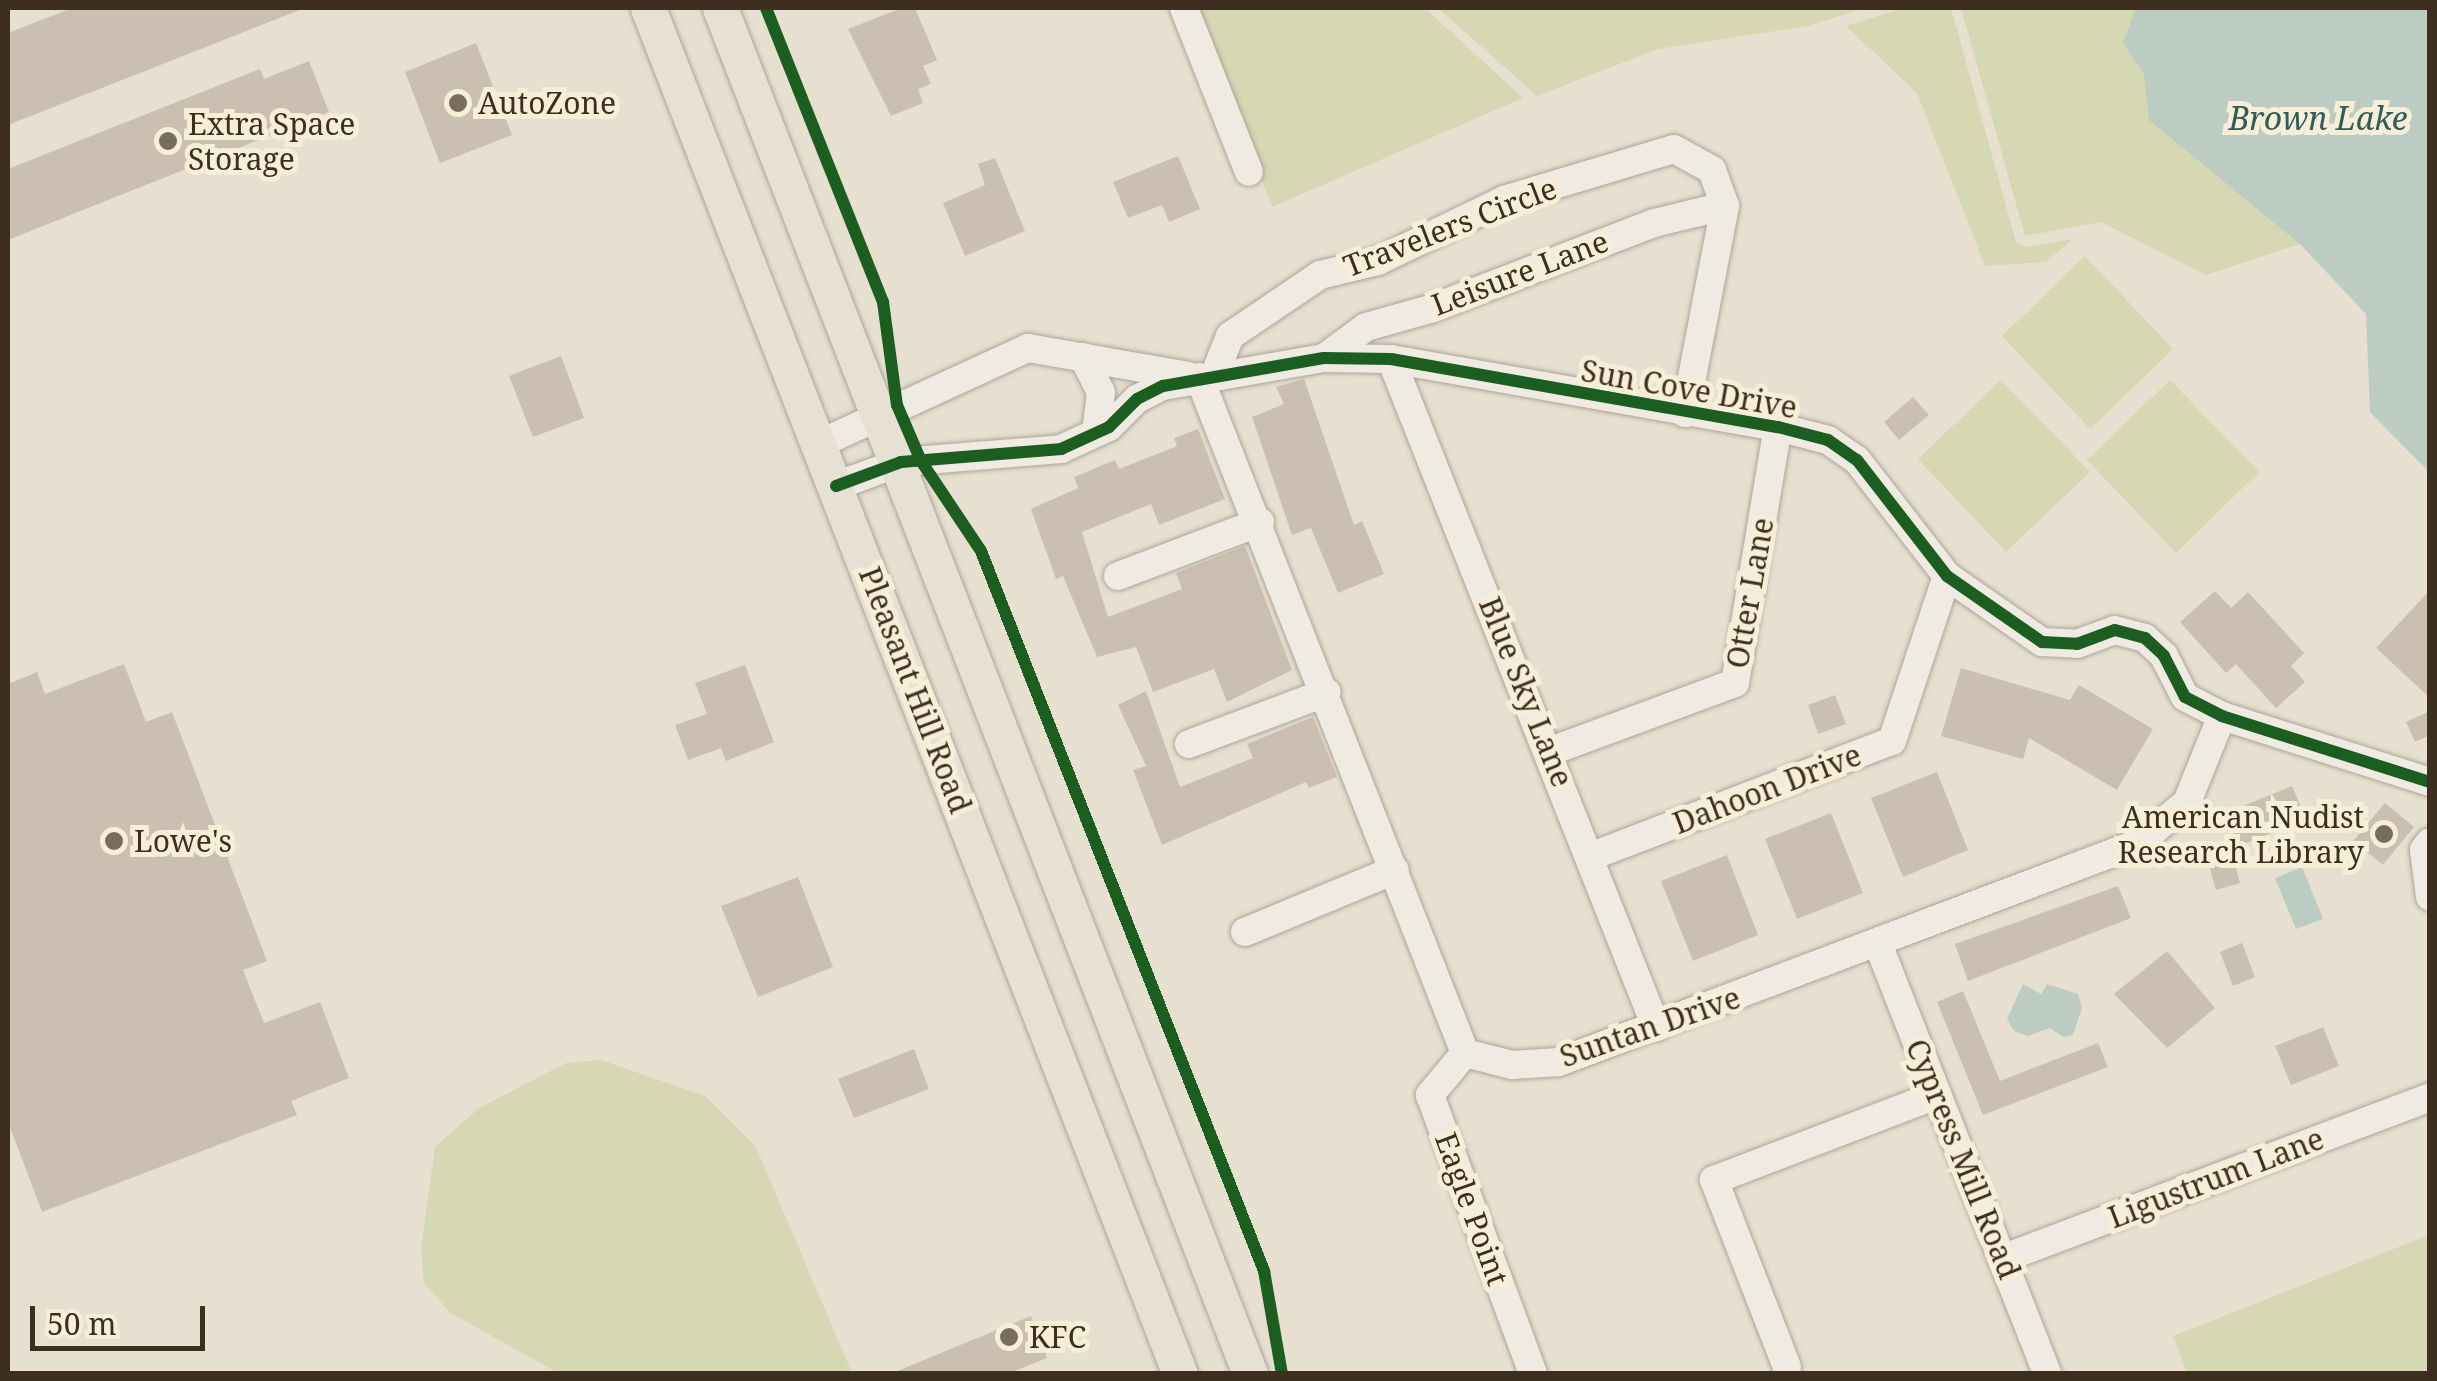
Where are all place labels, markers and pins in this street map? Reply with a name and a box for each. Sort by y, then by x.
place label: AutoZone [478,85,616,121]
marker: AutoZone [447,92,469,114]
place label: Extra Space Storage [188,106,355,176]
marker: Extra Space Storage [157,130,179,152]
place label: American Nudist Research Library [2118,799,2364,870]
place label: Lowe's [134,823,232,859]
marker: American Nudist Research Library [2373,823,2395,845]
marker: Lowe's [103,830,125,852]
place label: KFC [1029,1319,1086,1355]
marker: KFC [998,1326,1020,1348]

